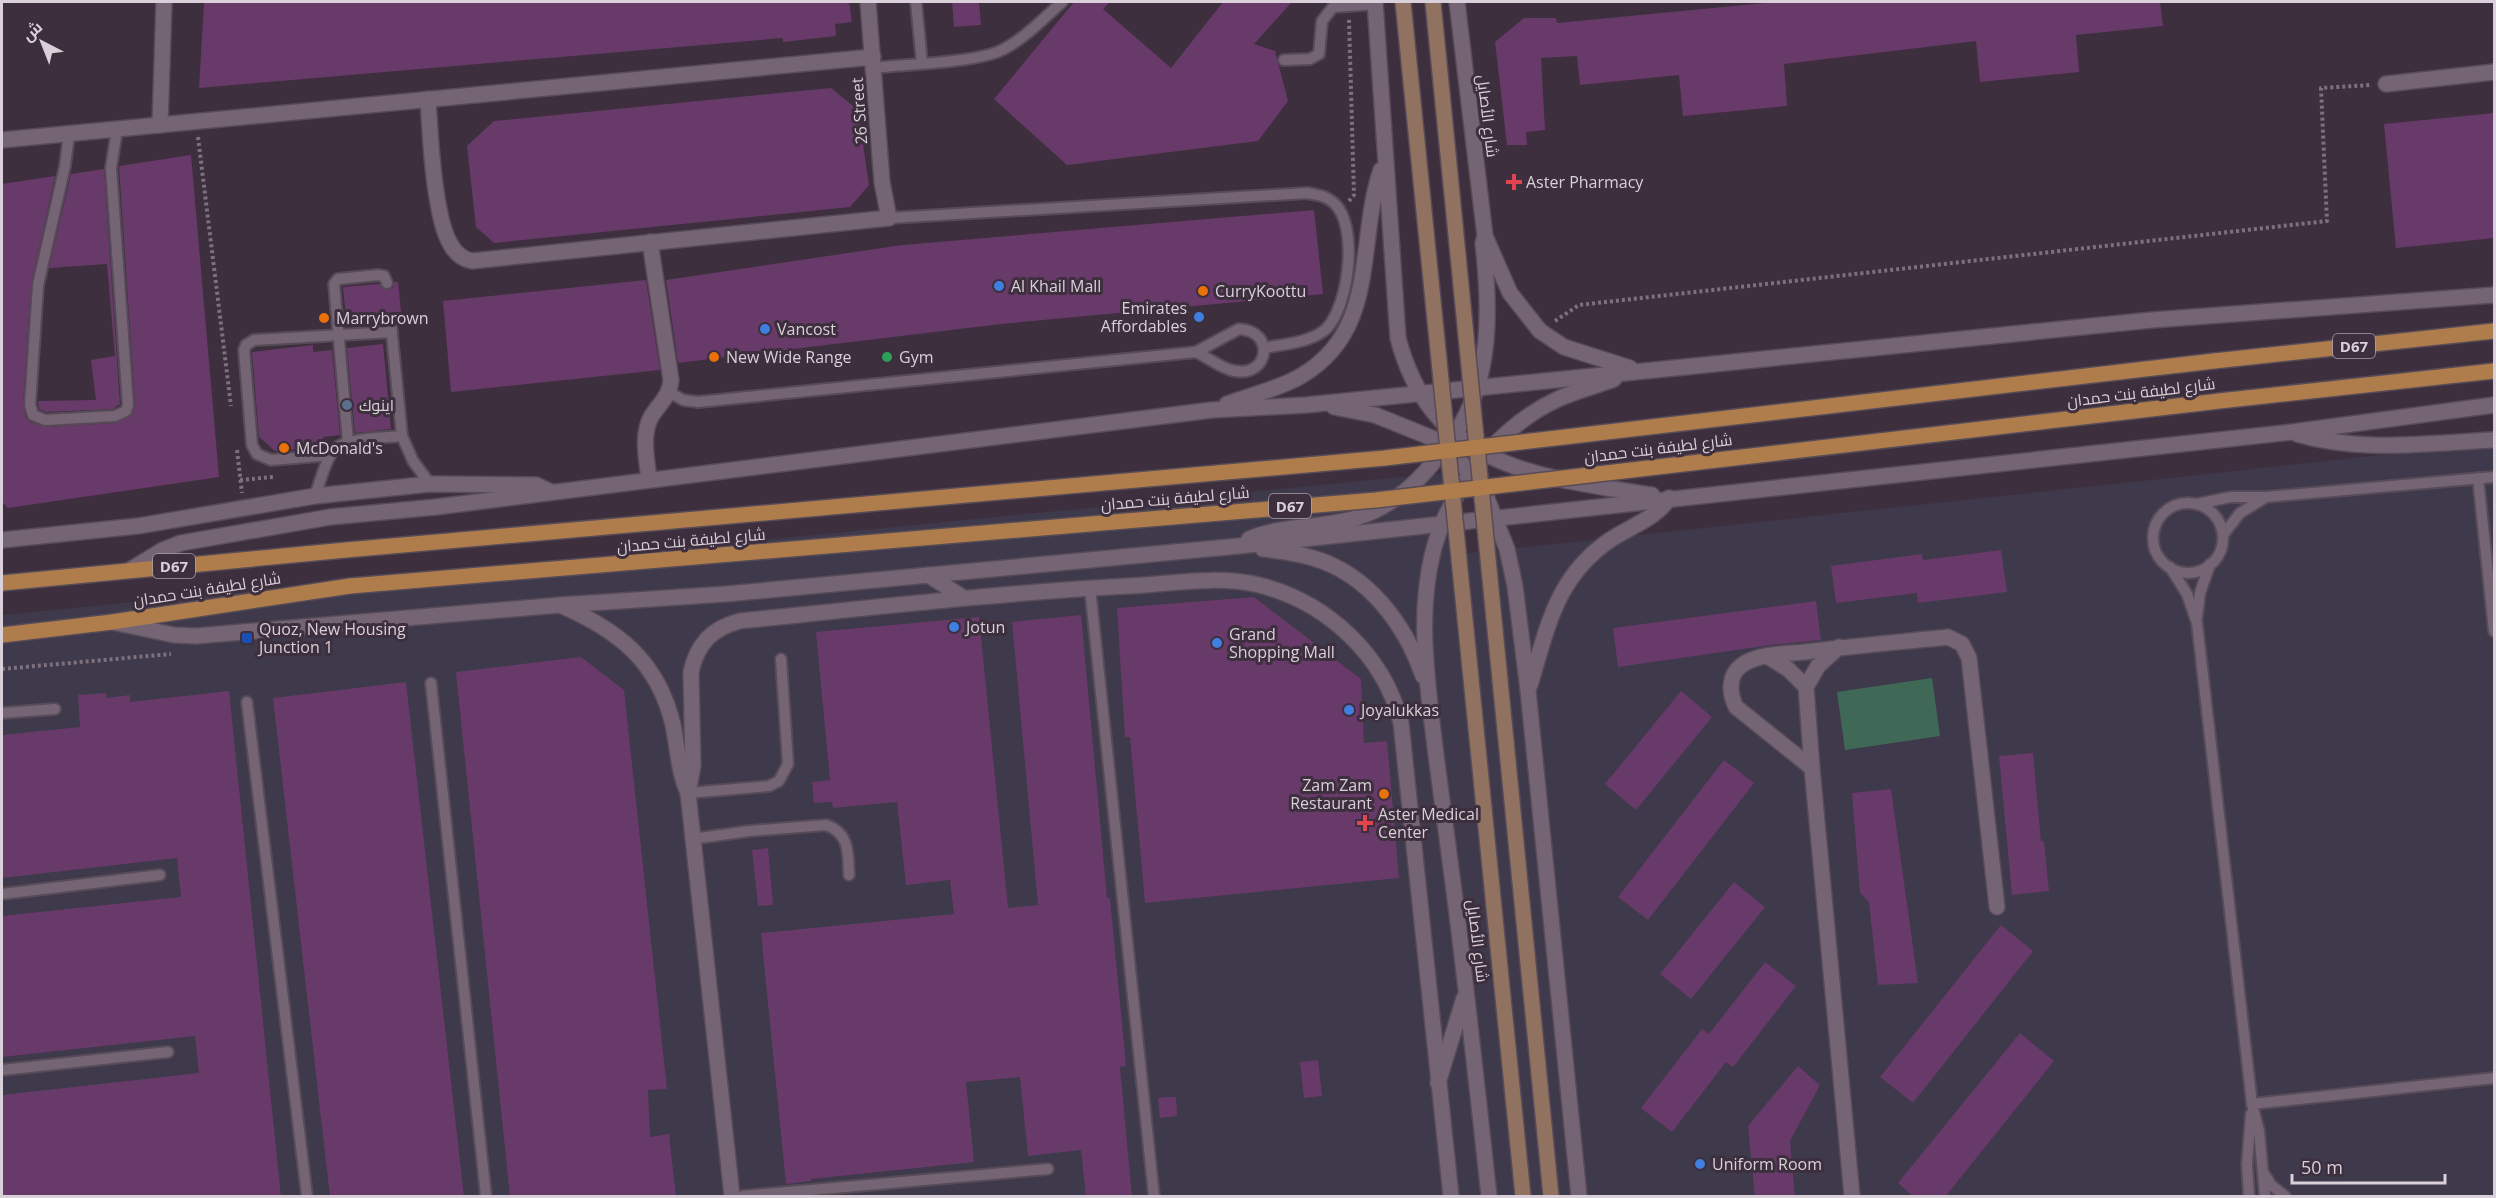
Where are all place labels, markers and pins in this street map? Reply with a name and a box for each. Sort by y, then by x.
place label: Aster Pharmacy [1526,171,1644,193]
marker: Aster Pharmacy [1507,175,1521,189]
place label: Al Khail Mall [1011,275,1101,297]
marker: Al Khail Mall [992,279,1006,293]
place label: CurryKoottu [1215,280,1306,302]
marker: CurryKoottu [1196,284,1210,298]
place label: Emirates Affordables [1101,297,1187,337]
place label: Marrybrown [336,307,429,329]
marker: Emirates Affordables [1192,310,1206,324]
marker: Marrybrown [317,311,331,325]
place label: Vancost [777,318,836,340]
marker: Vancost [758,322,772,336]
place label: New Wide Range [726,346,852,368]
place label: Gym [899,346,933,368]
marker: New Wide Range [707,350,721,364]
marker: Gym [880,350,894,364]
place label: اينوك [359,394,394,416]
marker: اينوك [340,398,354,412]
place label: McDonald's [296,437,383,459]
marker: McDonald's [277,441,291,455]
place label: Jotun [964,616,1005,638]
place label: Quoz, New Housing Junction 1 [257,618,406,658]
marker: Jotun [947,620,961,634]
place label: Grand Shopping Mall [1229,623,1335,663]
marker: Quoz, New Housing Junction 1 [240,631,254,645]
marker: Grand Shopping Mall [1210,636,1224,650]
place label: Joyalukkas [1359,699,1439,721]
marker: Joyalukkas [1342,703,1356,717]
place label: Zam Zam Restaurant [1290,774,1372,814]
marker: Zam Zam Restaurant [1377,787,1391,801]
place label: Aster Medical Center [1378,803,1479,843]
marker: Aster Medical Center [1356,814,1374,832]
place label: Uniform Room [1712,1153,1822,1175]
marker: Uniform Room [1693,1157,1707,1171]

